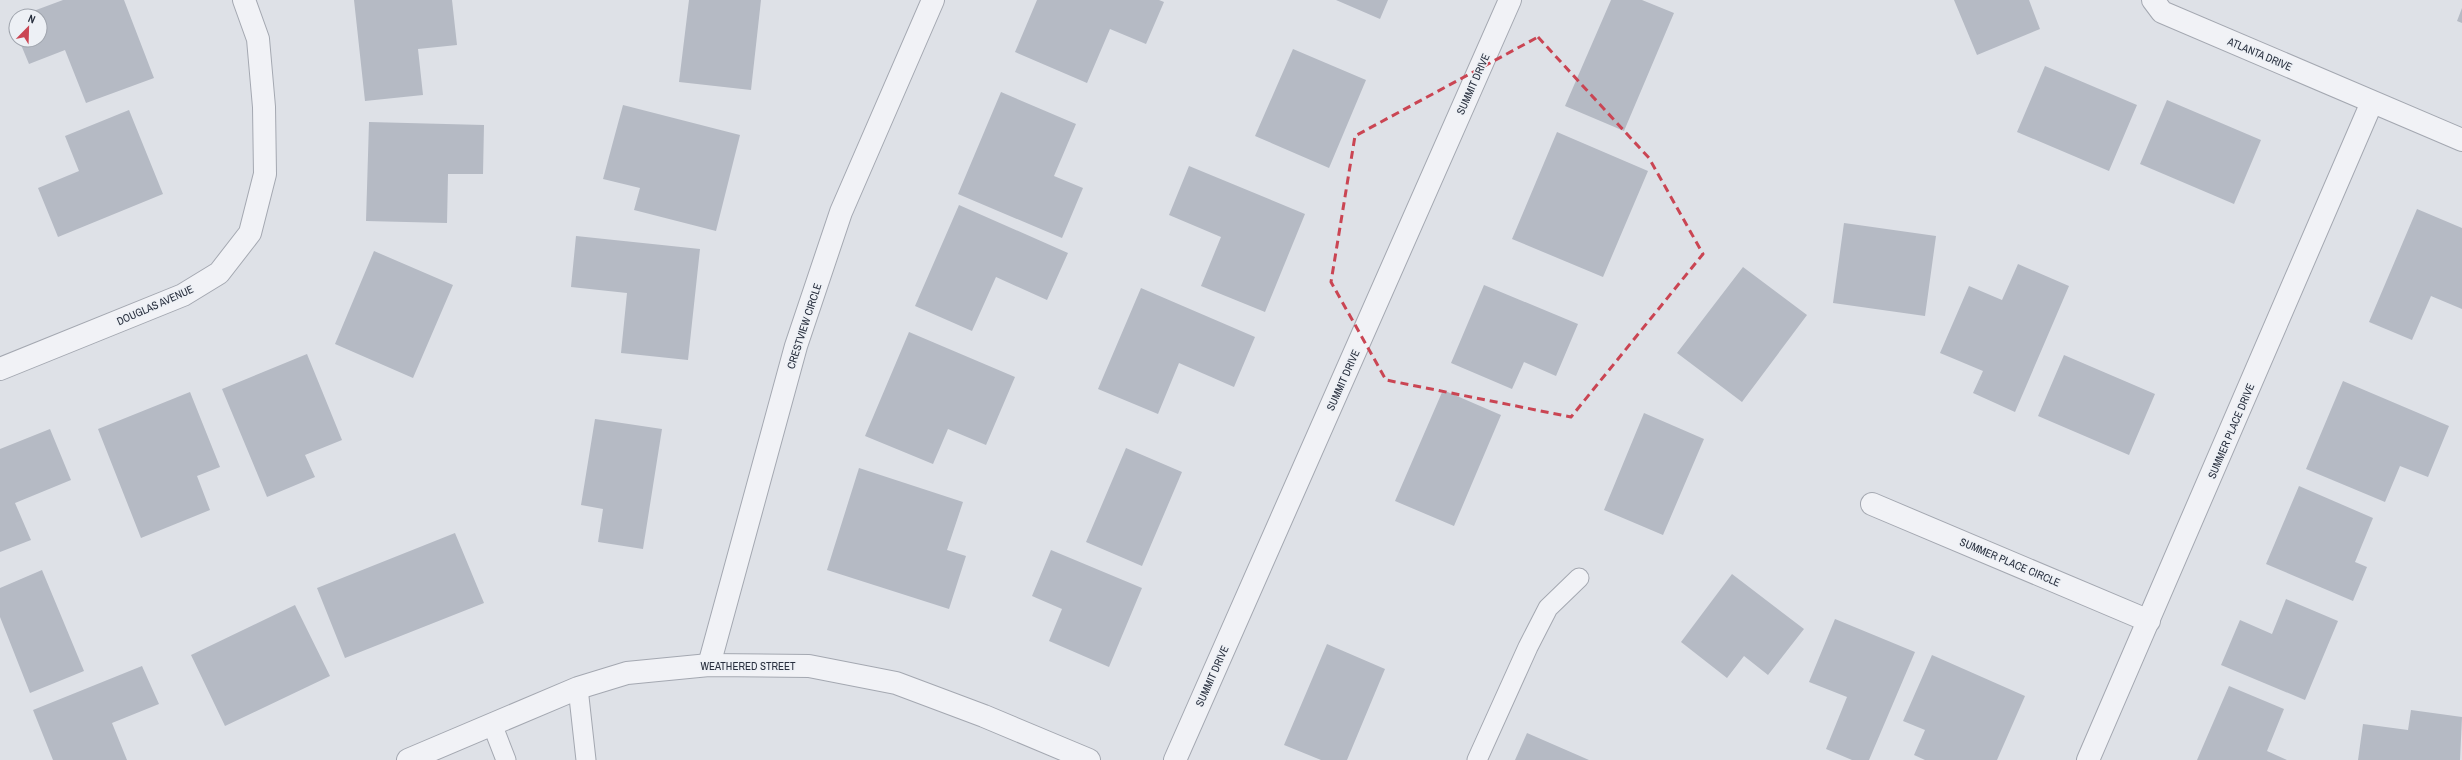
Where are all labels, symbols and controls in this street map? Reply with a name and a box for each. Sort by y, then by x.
north arrow [8,8,48,48]
text: N [26,11,38,27]
street label: ATLANTA DRIVE [2225,34,2294,74]
street label: SUMMIT DRIVE [1453,51,1493,117]
street label: CRESTVIEW CIRCLE [784,281,824,371]
street label: DOUGLAS AVENUE [114,282,196,328]
street label: SUMMIT DRIVE [1323,347,1363,413]
street label: SUMMER PLACE DRIVE [2205,381,2257,481]
street label: SUMMER PLACE CIRCLE [1958,535,2062,589]
street label: SUMMIT DRIVE [1192,643,1232,709]
street label: WEATHERED STREET [700,659,796,673]

